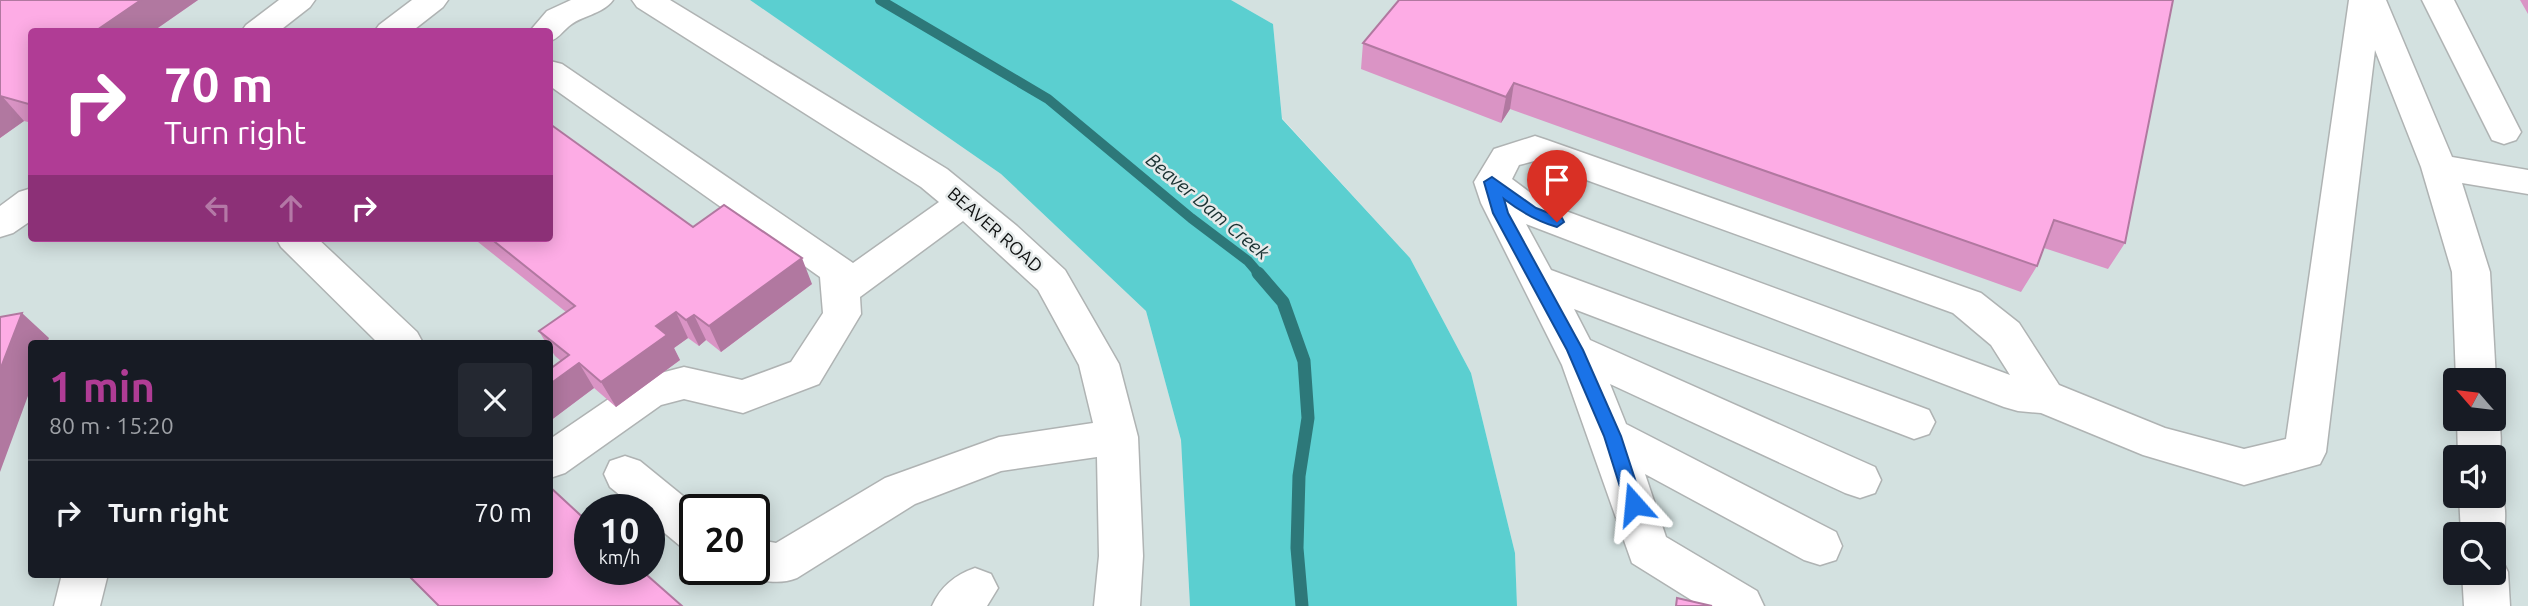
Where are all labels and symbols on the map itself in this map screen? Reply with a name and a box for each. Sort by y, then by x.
water label: Beaver Dam Creek [1142,148,1274,264]
pin [1527,150,1587,222]
street label: BEAVER ROAD [944,183,1047,276]
north arrow [2443,368,2506,430]
position arrow [1597,467,1671,541]
speed limit sign: 20 [679,494,770,585]

